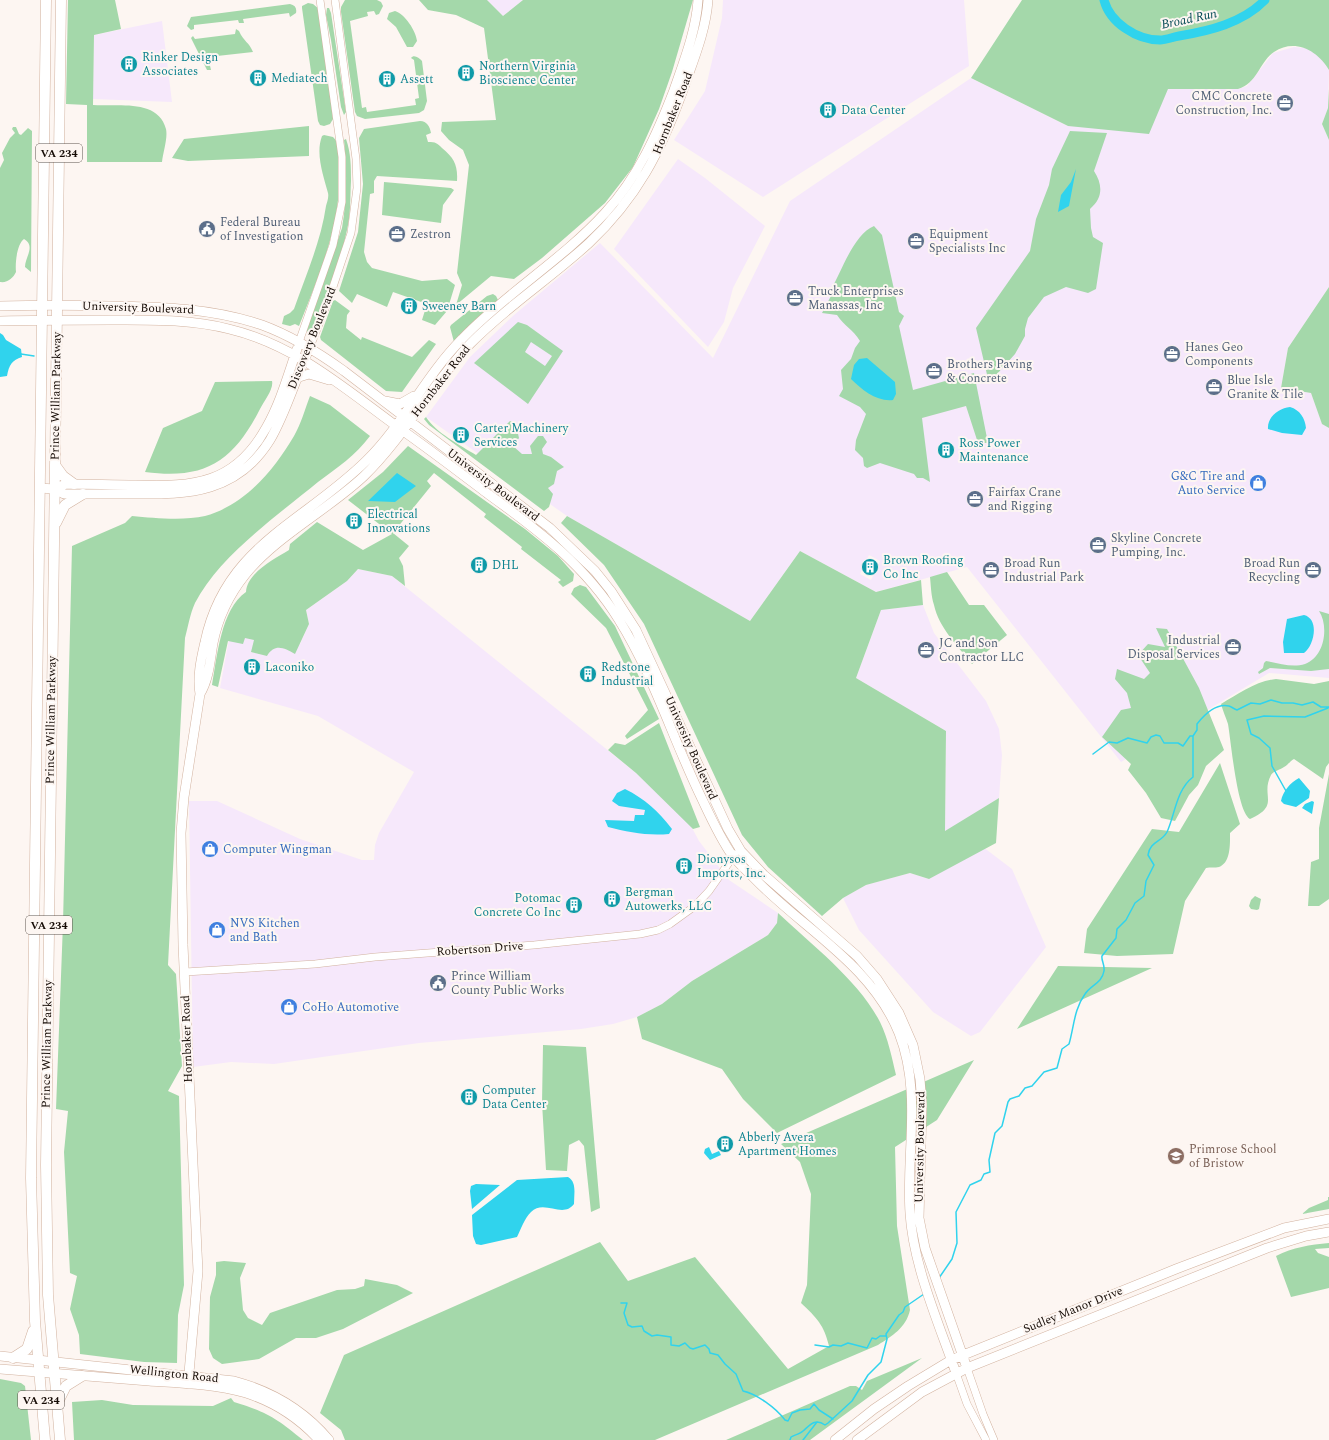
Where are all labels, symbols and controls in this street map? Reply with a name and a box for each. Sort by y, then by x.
water label: Broad Run [1159,3,1219,35]
place label: Rinker Design Associates [142,48,218,81]
building icon: Rinker Design Associates [119,54,139,74]
place label: Northern Virginia Bioscience Center [479,57,576,90]
building icon: Northern Virginia Bioscience Center [456,63,476,83]
building icon: Mediatech [248,68,268,88]
place label: Mediatech [271,69,327,88]
building icon: Assett [377,69,397,89]
street label: Hornbaker Road [648,69,698,157]
place label: Assett [400,70,433,89]
place label: CMC Concrete Construction, Inc. [1175,87,1272,120]
office icon: CMC Concrete Construction, Inc. [1275,93,1295,113]
building icon: Data Center [818,100,838,120]
place label: Data Center [841,101,906,120]
road number: VA 234 [36,144,82,162]
place label: Federal Bureau of Investigation [220,213,304,246]
public building icon: Federal Bureau of Investigation [197,219,217,239]
office icon: Zestron [387,224,407,244]
place label: Zestron [410,225,451,244]
place label: Equipment Specialists Inc [929,225,1006,258]
office icon: Equipment Specialists Inc [906,231,926,251]
place label: Truck Enterprises Manassas, Inc [808,282,904,315]
street label: Discovery Boulevard [283,284,341,392]
office icon: Truck Enterprises Manassas, Inc [785,288,805,308]
building icon: Sweeney Barn [399,296,419,316]
street label: University Boulevard [82,297,195,319]
place label: Sweeney Barn [422,297,496,316]
street label: Prince William Parkway [45,330,67,460]
place label: Hanes Geo Components [1185,338,1253,371]
street label: Hornbaker Road [407,340,476,421]
office icon: Hanes Geo Components [1162,344,1182,364]
place label: Brothers Paving & Concrete [947,355,1032,388]
office icon: Brothers Paving & Concrete [924,361,944,381]
place label: Blue Isle Granite & Tile [1227,371,1303,404]
office icon: Blue Isle Granite & Tile [1204,377,1224,397]
place label: Carter Machinery Services [474,419,570,452]
building icon: Carter Machinery Services [451,425,471,445]
place label: Ross Power Maintenance [959,434,1029,467]
building icon: Ross Power Maintenance [936,440,956,460]
street label: University Boulevard [443,444,544,526]
place label: G&C Tire and Auto Service [1171,467,1245,500]
shop icon: G&C Tire and Auto Service [1248,473,1268,493]
place label: Fairfax Crane and Rigging [988,483,1061,516]
office icon: Fairfax Crane and Rigging [965,489,985,509]
place label: Electrical Innovations [367,505,430,538]
building icon: Electrical Innovations [344,511,364,531]
place label: Skyline Concrete Pumping, Inc. [1111,529,1202,562]
office icon: Skyline Concrete Pumping, Inc. [1088,535,1108,555]
place label: Brown Roofing Co Inc [883,551,963,584]
place label: Broad Run Industrial Park [1004,554,1084,587]
place label: Broad Run Recycling [1244,554,1300,587]
building icon: DHL [469,555,489,575]
place label: DHL [492,556,519,575]
building icon: Brown Roofing Co Inc [860,557,880,577]
office icon: Broad Run Industrial Park [981,560,1001,580]
office icon: Broad Run Recycling [1303,560,1323,580]
place label: Industrial Disposal Services [1127,631,1220,664]
place label: JC and Son Contractor LLC [939,634,1024,667]
office icon: Industrial Disposal Services [1223,637,1243,657]
office icon: JC and Son Contractor LLC [916,640,936,660]
street label: Prince William Parkway [40,654,62,784]
building icon: Laconiko [242,657,262,677]
place label: Laconiko [265,658,314,677]
place label: Redstone Industrial [601,658,653,691]
building icon: Redstone Industrial [578,664,598,684]
street label: University Boulevard [660,693,723,803]
shop icon: Computer Wingman [200,839,220,859]
place label: Computer Wingman [223,840,332,859]
place label: Dionysos Imports, Inc. [697,850,766,883]
building icon: Dionysos Imports, Inc. [674,856,694,876]
place label: Bergman Autowerks, LLC [625,883,712,916]
place label: Potomac Concrete Co Inc [474,889,561,922]
building icon: Bergman Autowerks, LLC [602,889,622,909]
building icon: Potomac Concrete Co Inc [564,895,584,915]
place label: NVS Kitchen and Bath [230,914,300,947]
road number: VA 234 [26,916,72,934]
shop icon: NVS Kitchen and Bath [207,920,227,940]
street label: Robertson Drive [436,936,524,962]
place label: Prince William County Public Works [451,967,564,1000]
public building icon: Prince William County Public Works [428,973,448,993]
street label: Prince William Parkway [36,978,58,1108]
street label: Hornbaker Road [176,995,198,1083]
shop icon: CoHo Automotive [279,997,299,1017]
place label: CoHo Automotive [302,998,399,1017]
place label: Computer Data Center [482,1081,547,1114]
building icon: Computer Data Center [459,1087,479,1107]
street label: University Boulevard [910,1091,930,1203]
place label: Abberly Avera Apartment Homes [738,1128,837,1161]
building icon: Abberly Avera Apartment Homes [715,1134,735,1154]
place label: Primrose School of Bristow [1189,1140,1277,1173]
school or university icon: Primrose School of Bristow [1166,1146,1186,1166]
street label: Sudley Manor Drive [1020,1281,1126,1339]
street label: Wellington Road [129,1360,220,1388]
road number: VA 234 [18,1391,64,1409]

